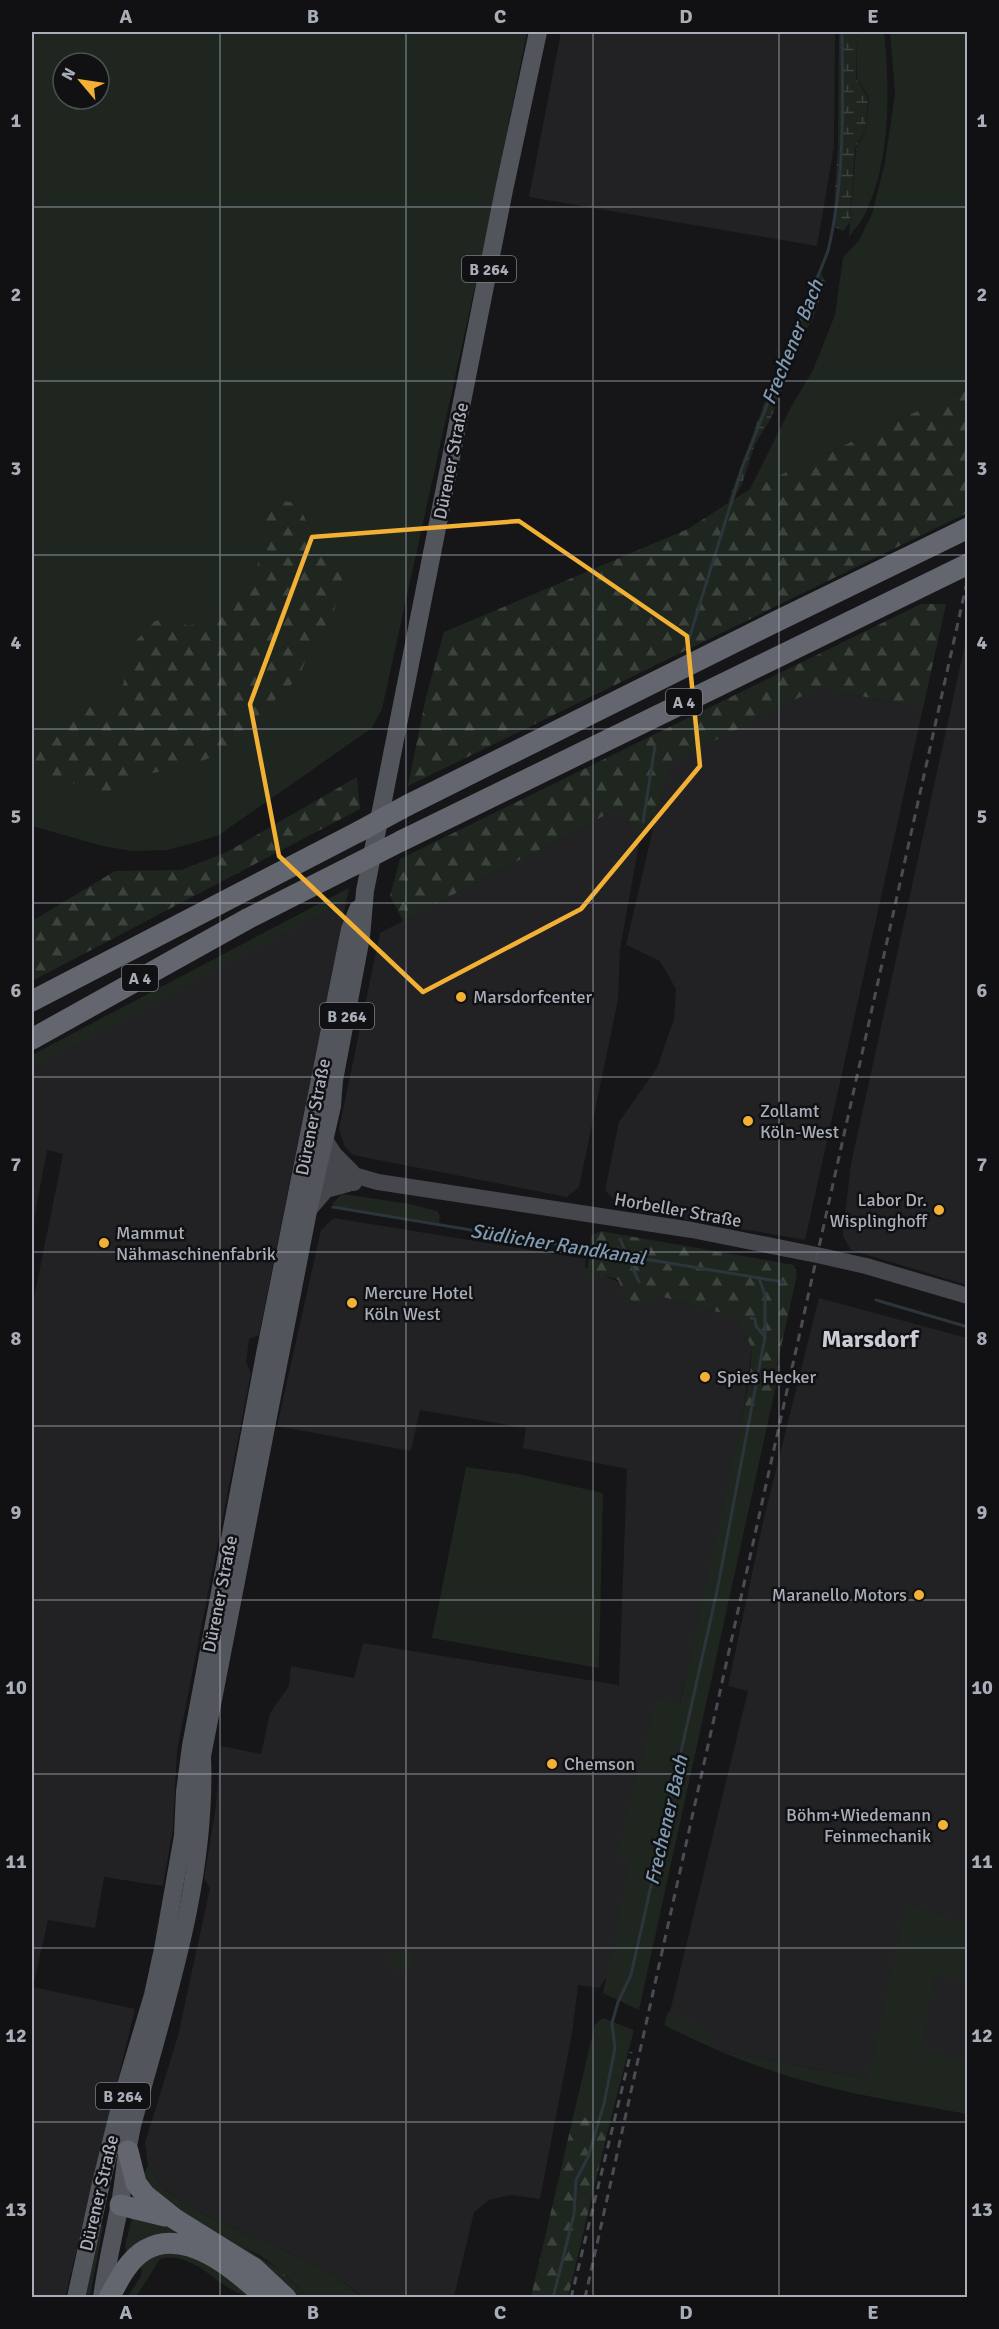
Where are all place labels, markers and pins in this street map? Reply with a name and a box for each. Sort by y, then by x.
place label: Marsdorfcenter [473,986,592,1008]
marker: Marsdorfcenter [454,990,468,1004]
place label: Zollamt Köln-West [760,1100,839,1143]
marker: Zollamt Köln-West [741,1114,755,1128]
place label: Labor Dr. Wisplinghoff [829,1189,928,1232]
marker: Labor Dr. Wisplinghoff [932,1203,946,1217]
place label: Mammut Nähmaschinenfabrik [116,1222,276,1265]
marker: Mammut Nähmaschinenfabrik [97,1236,111,1250]
place label: Mercure Hotel Köln West [364,1282,473,1325]
marker: Mercure Hotel Köln West [345,1296,359,1310]
place label: Spies Hecker [717,1366,817,1388]
marker: Spies Hecker [698,1370,712,1384]
place label: Maranello Motors [772,1584,907,1606]
marker: Maranello Motors [912,1588,926,1602]
place label: Chemson [564,1753,635,1775]
marker: Chemson [545,1757,559,1771]
place label: Böhm+Wiedemann Feinmechanik [786,1804,931,1847]
marker: Böhm+Wiedemann Feinmechanik [936,1818,950,1832]

